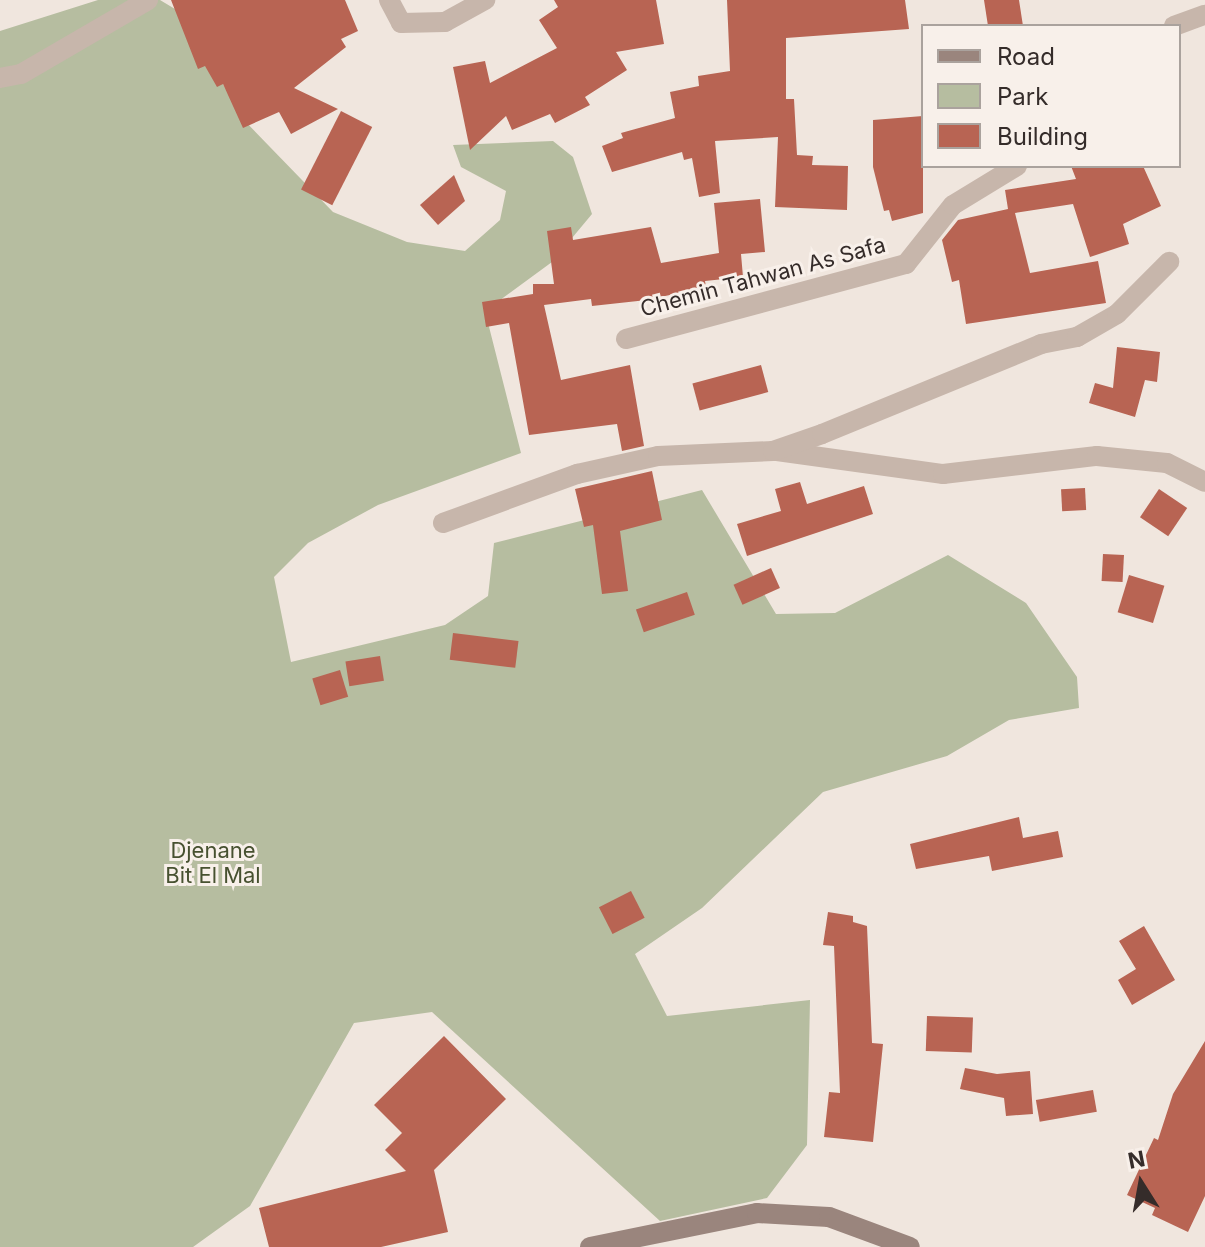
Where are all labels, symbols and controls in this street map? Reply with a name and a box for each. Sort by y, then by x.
legend [921,24,1181,168]
text: Road [997,42,1055,71]
text: Park [997,82,1048,111]
text: Building [997,122,1088,151]
street label: Chemin Tahwan As Safa [637,232,889,322]
park label: Djenane Bit El Mal [165,837,261,888]
north arrow [1101,1143,1181,1223]
text: N [1126,1145,1147,1174]

